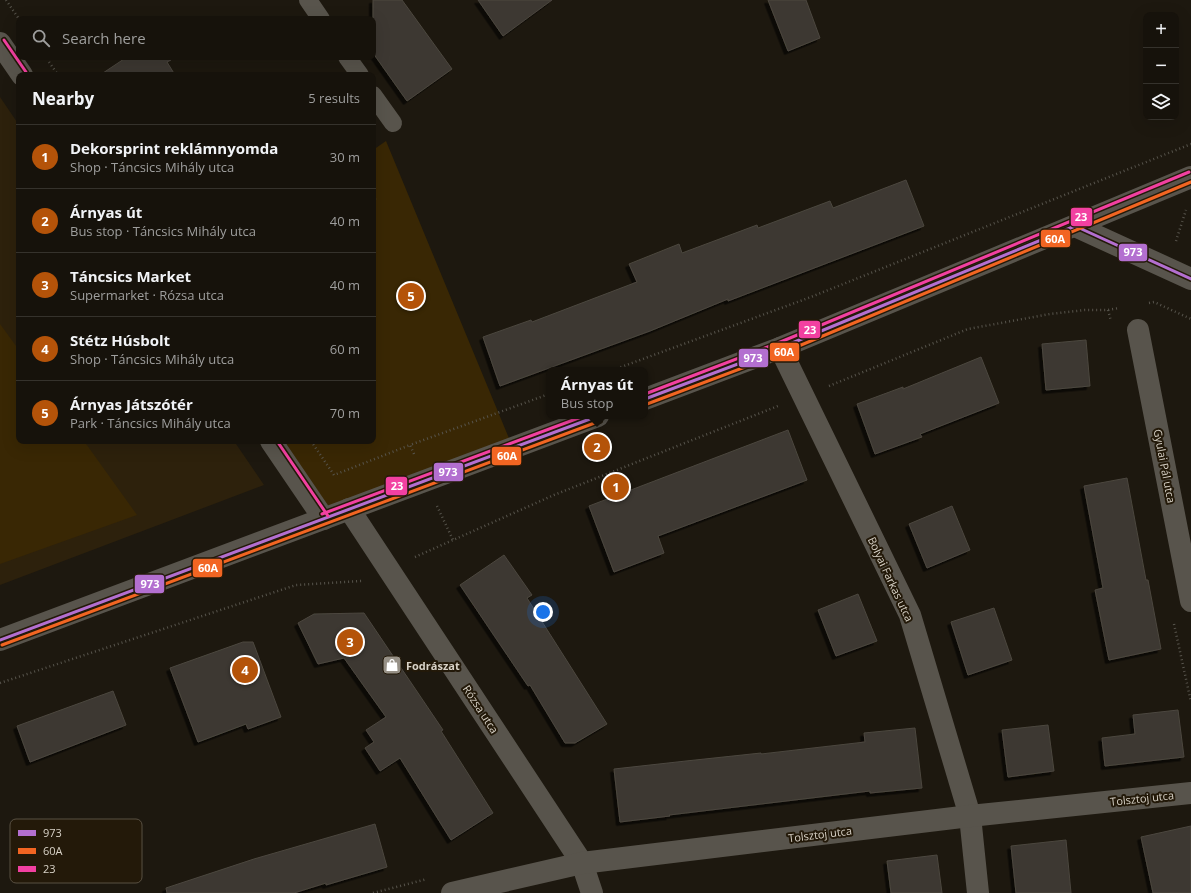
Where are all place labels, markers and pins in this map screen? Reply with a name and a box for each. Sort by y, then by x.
pin: 5 [398,281,424,311]
pin: 2 [584,432,610,462]
pin: 1 [603,472,629,502]
pin: 3 [337,627,363,657]
shop icon: Fodrászat [381,654,403,676]
pin: 4 [232,655,258,685]
place label: Fodrászat [406,658,460,673]

